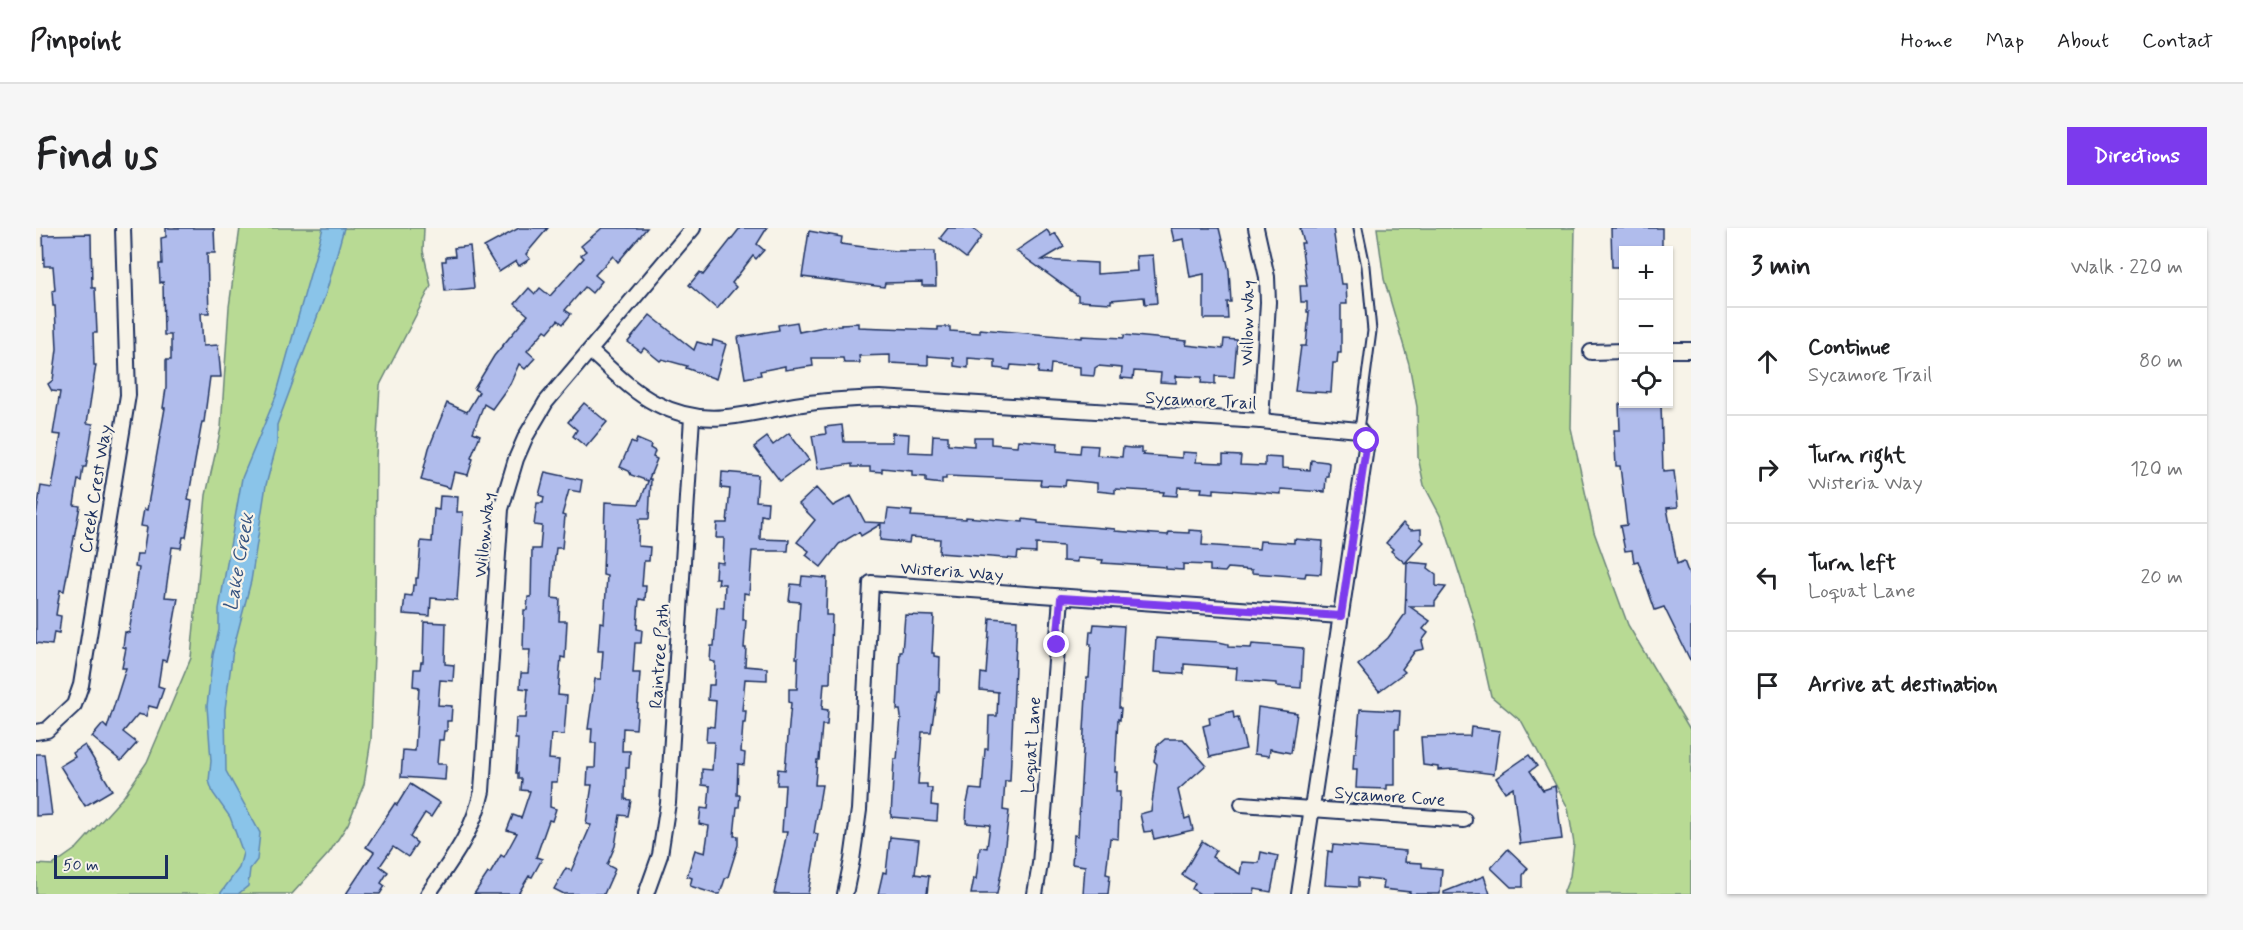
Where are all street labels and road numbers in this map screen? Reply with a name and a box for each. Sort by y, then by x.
street label: Willow Way [1235,280,1261,366]
street label: Sycamore Trail [1145,386,1257,416]
street label: Creek Crest Way [74,423,118,555]
street label: Willow Way [469,491,501,579]
street label: Wisteria Way [900,556,1004,588]
street label: Raintree Path [644,603,676,710]
street label: Loquat Lane [1017,696,1047,794]
street label: Sycamore Cove [1334,781,1446,813]

